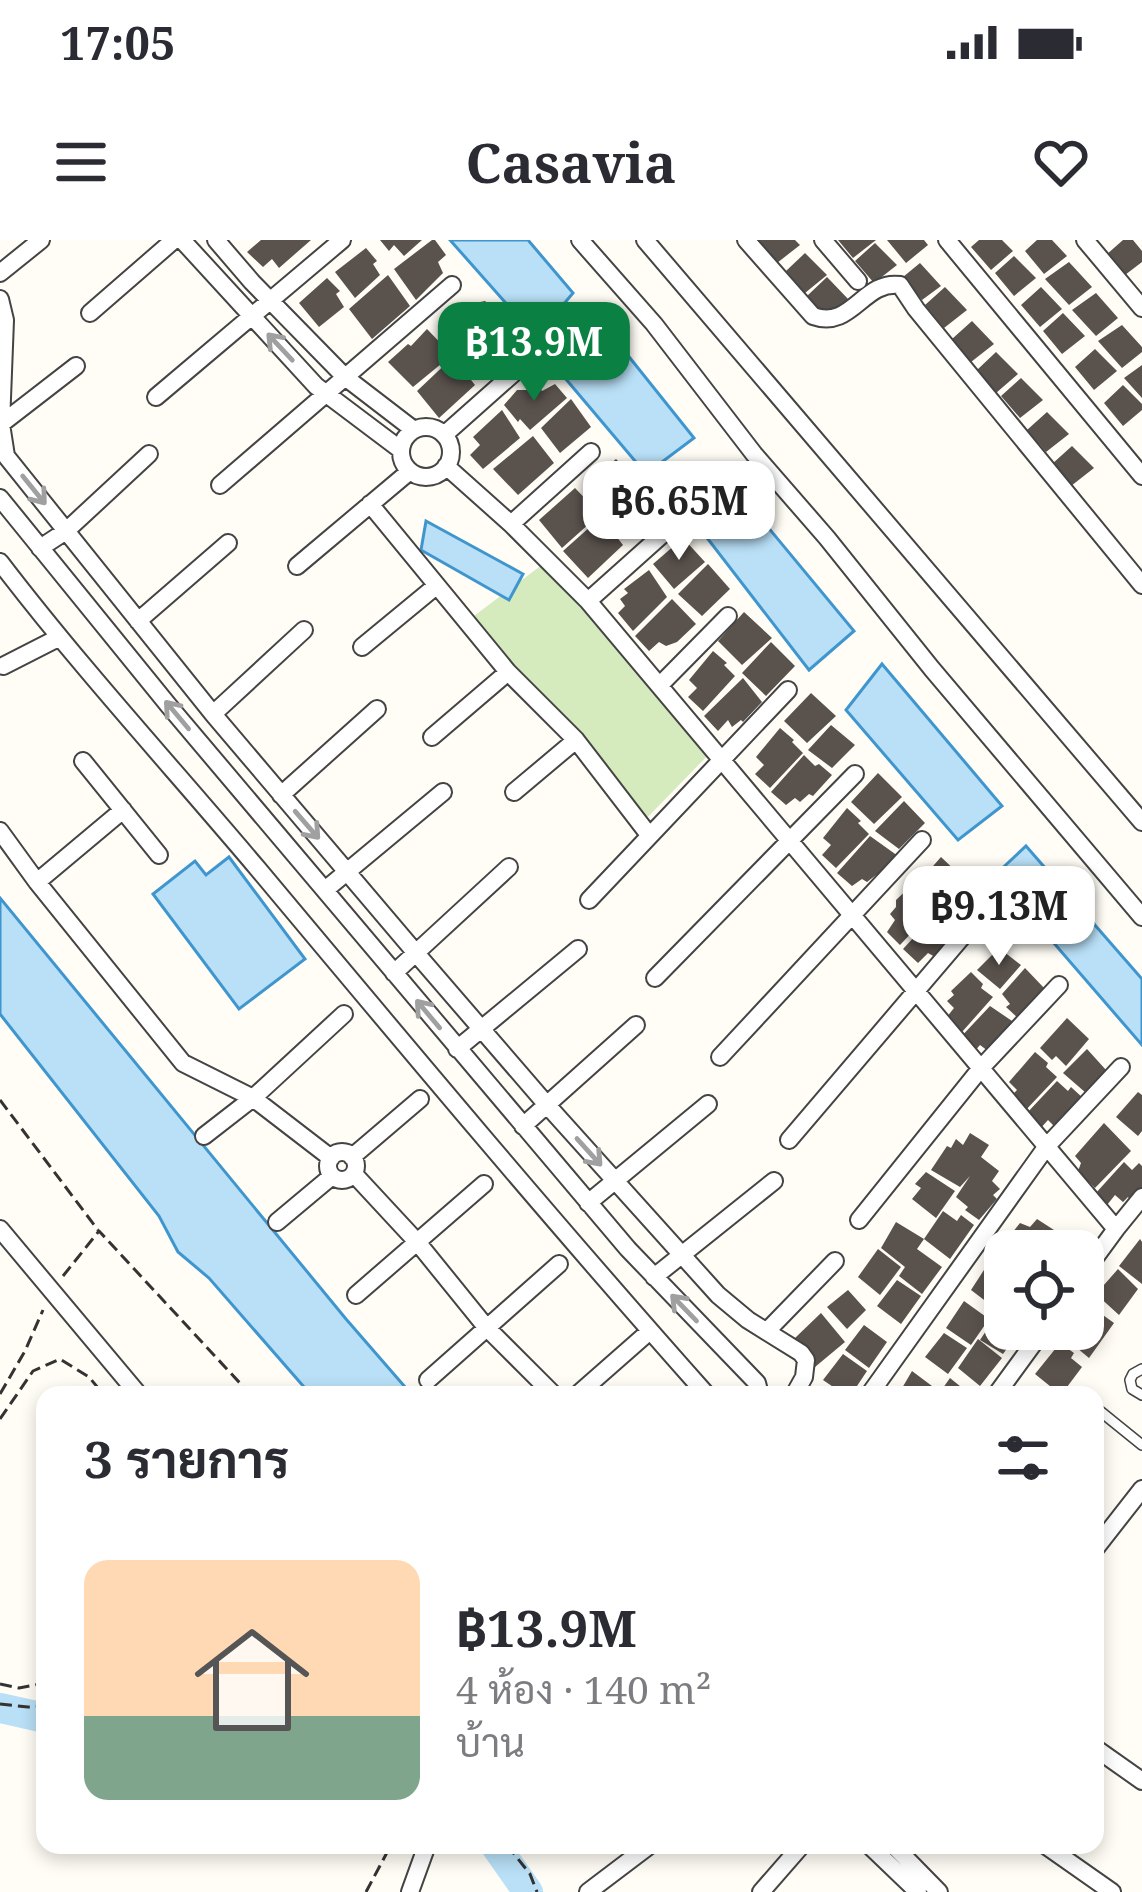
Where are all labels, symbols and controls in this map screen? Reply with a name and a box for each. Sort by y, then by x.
text: 17:05 [60,12,175,73]
text: Casavia [465,125,677,199]
icon: menu [48,129,114,195]
icon: heart [1028,129,1094,195]
pin: ฿13.9M [436,302,632,404]
text: ฿13.9M [465,314,603,367]
one-way arrow [266,333,294,363]
pin: ฿6.65M [581,461,777,563]
text: ฿6.65M [610,473,748,526]
one-way arrow [20,474,46,506]
one-way arrow [164,700,192,731]
one-way arrow [293,809,321,839]
pin: ฿9.13M [901,866,1097,968]
text: ฿9.13M [930,878,1068,931]
one-way arrow [415,999,443,1030]
one-way arrow [575,1136,602,1166]
map controls [984,1230,1104,1350]
button: locate [984,1230,1104,1350]
one-way arrow [671,1294,699,1323]
text: 3 รายการ [84,1423,289,1493]
icon: filters [990,1425,1056,1491]
text: ฿13.9M [456,1592,637,1662]
icon: home [180,1608,324,1752]
text: 4 ห้อง · 140 m² [456,1662,711,1715]
text: บ้าน [456,1715,525,1768]

